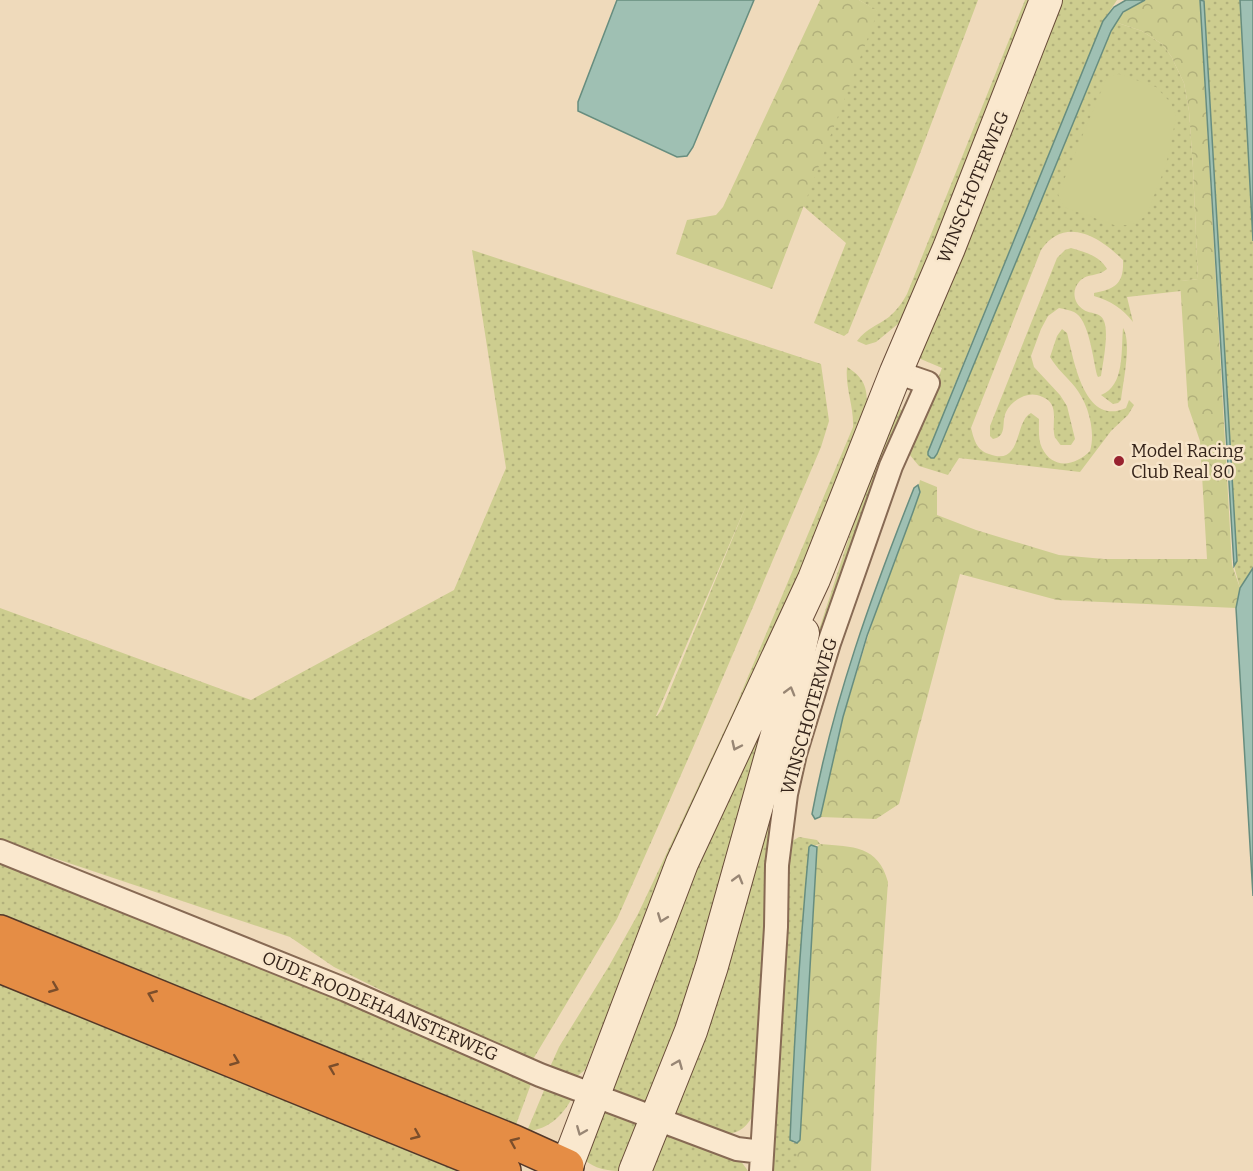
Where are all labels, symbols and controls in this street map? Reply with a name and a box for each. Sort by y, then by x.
street label: WINSCHOTERWEG [932,108,1014,266]
place label: Model Racing Club Real 80 [1131,440,1244,483]
marker: Model Racing Club Real 80 [1112,454,1126,468]
street label: WINSCHOTERWEG [776,635,842,797]
one-way arrow [783,686,795,697]
one-way arrow [732,740,744,751]
one-way arrow [730,874,743,884]
one-way arrow [656,912,669,923]
street label: OUDE ROODEHAANSTERWEG [259,946,501,1066]
one-way arrow [48,981,59,993]
one-way arrow [148,990,159,1002]
one-way arrow [229,1054,240,1066]
one-way arrow [671,1060,683,1071]
one-way arrow [328,1063,339,1075]
one-way arrow [576,1124,588,1135]
one-way arrow [409,1127,420,1139]
one-way arrow [509,1137,520,1149]

